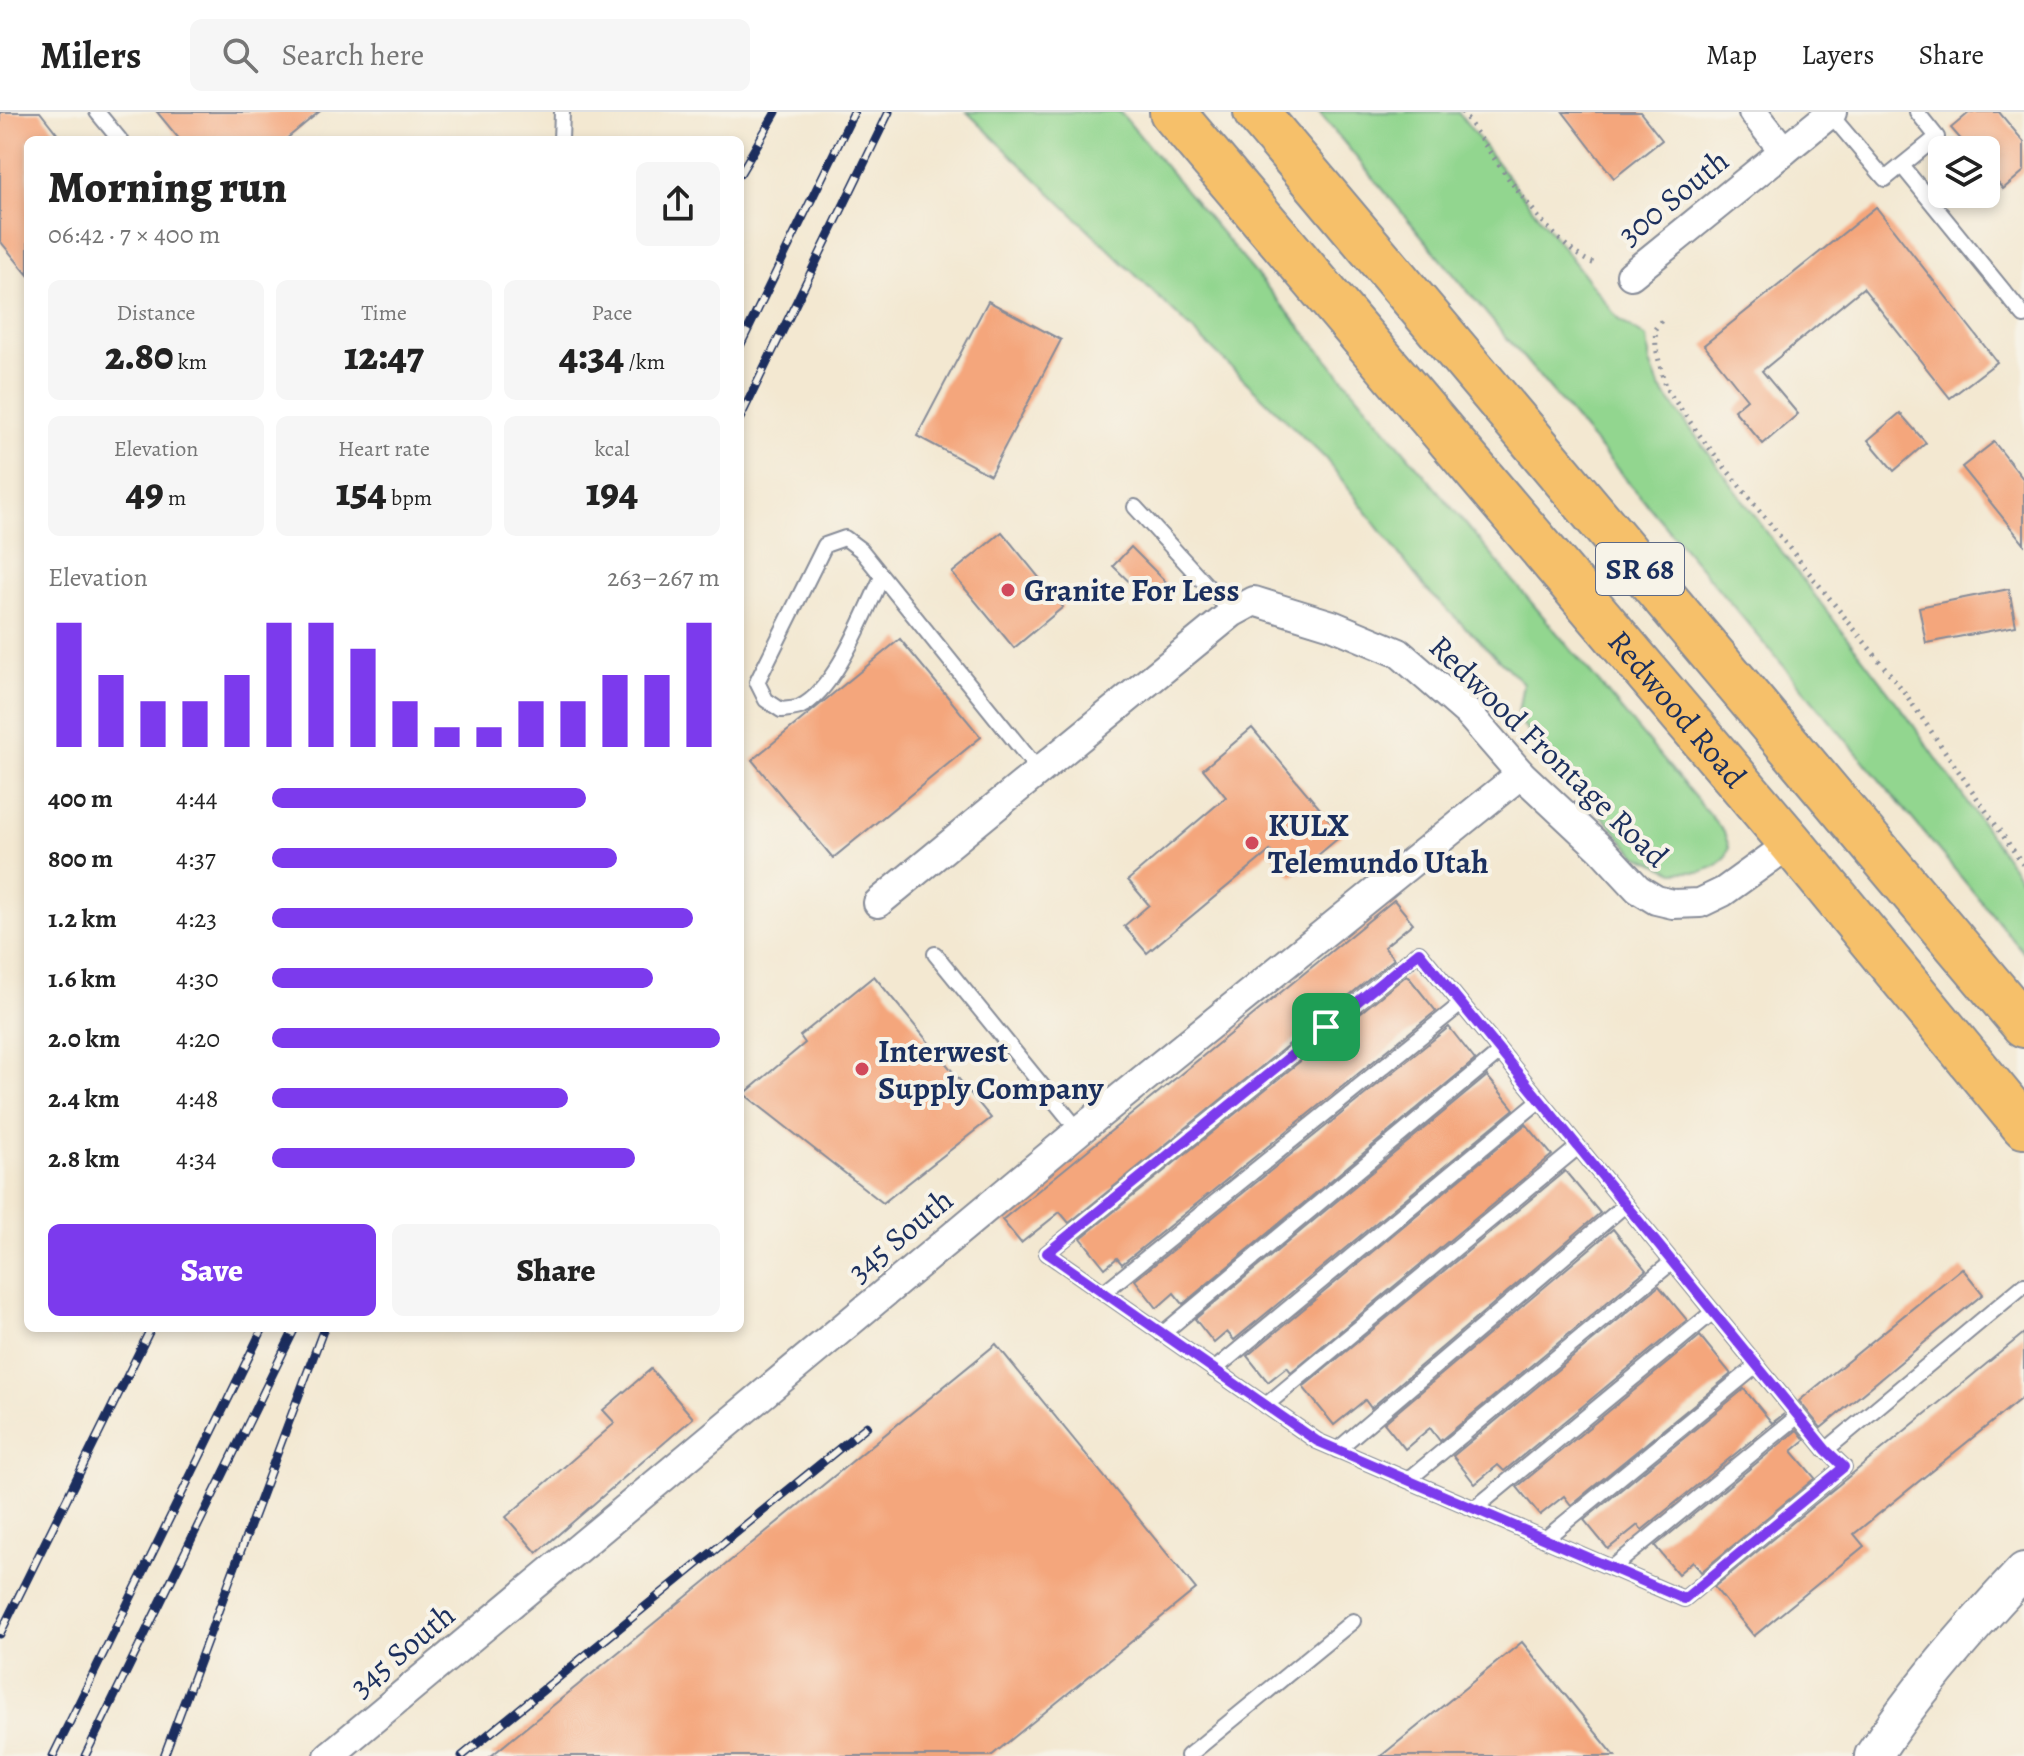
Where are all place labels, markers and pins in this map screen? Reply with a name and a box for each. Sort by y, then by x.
place label: Granite For Less [1024,568,1239,612]
marker: Granite For Less [999,581,1017,599]
place label: KULX Telemundo Utah [1268,803,1489,884]
marker: KULX Telemundo Utah [1243,834,1261,852]
pin [1292,993,1360,1061]
place label: Interwest Supply Company [878,1029,1105,1110]
marker: Interwest Supply Company [853,1060,871,1078]

